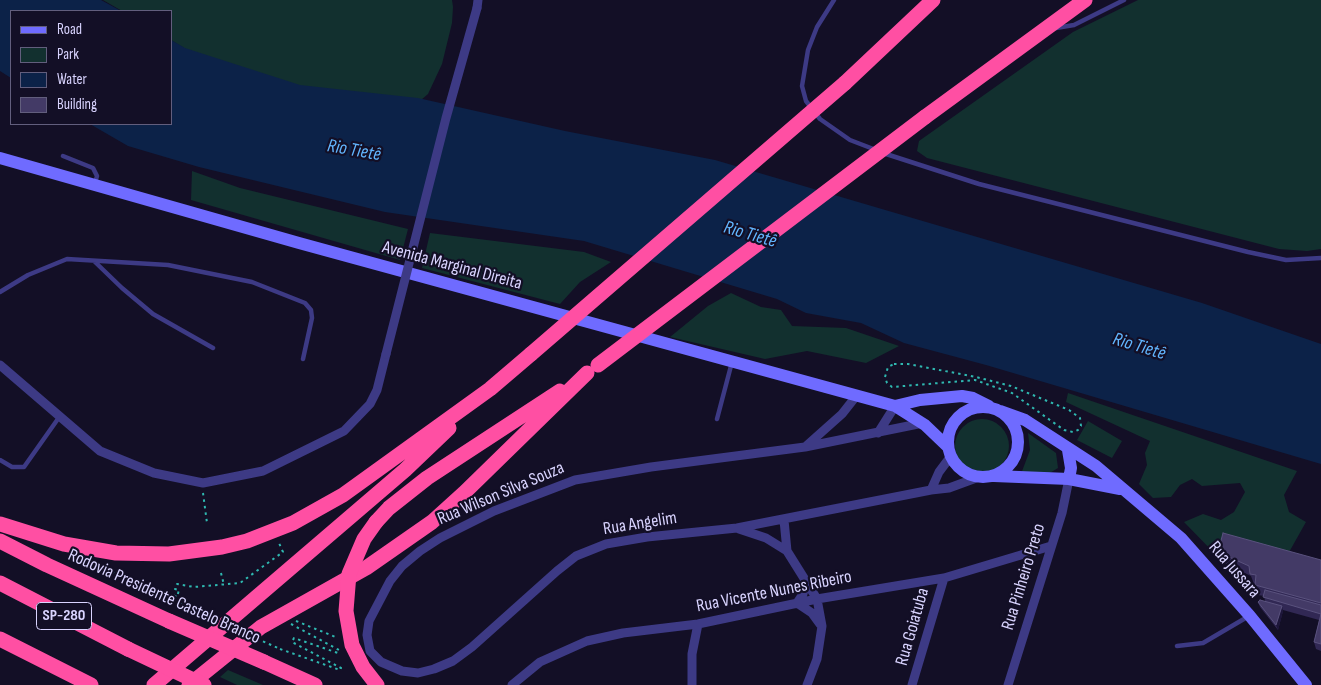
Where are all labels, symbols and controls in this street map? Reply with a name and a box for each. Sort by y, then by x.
legend [10,10,172,125]
text: Road [57,20,82,39]
text: Park [57,45,79,64]
text: Water [57,70,87,89]
text: Building [57,95,97,114]
water label: Rio Tietê [325,135,383,167]
water label: Rio Tietê [721,217,779,253]
street label: Avenida Marginal Direita [380,237,524,295]
water label: Rio Tietê [1110,328,1168,366]
street label: Rua Wilson Silva Souza [434,458,568,530]
street label: Rua Angelim [602,508,678,540]
street label: Rua Pinheiro Preto [998,521,1050,633]
street label: Rua Jussara [1203,537,1265,603]
street label: Rodovia Presidente Castelo Branco [64,545,264,649]
street label: Rua Vicente Nunes Ribeiro [695,566,853,618]
street label: Rua Goiatuba [892,586,934,668]
road number: SP-280 [36,602,92,630]

